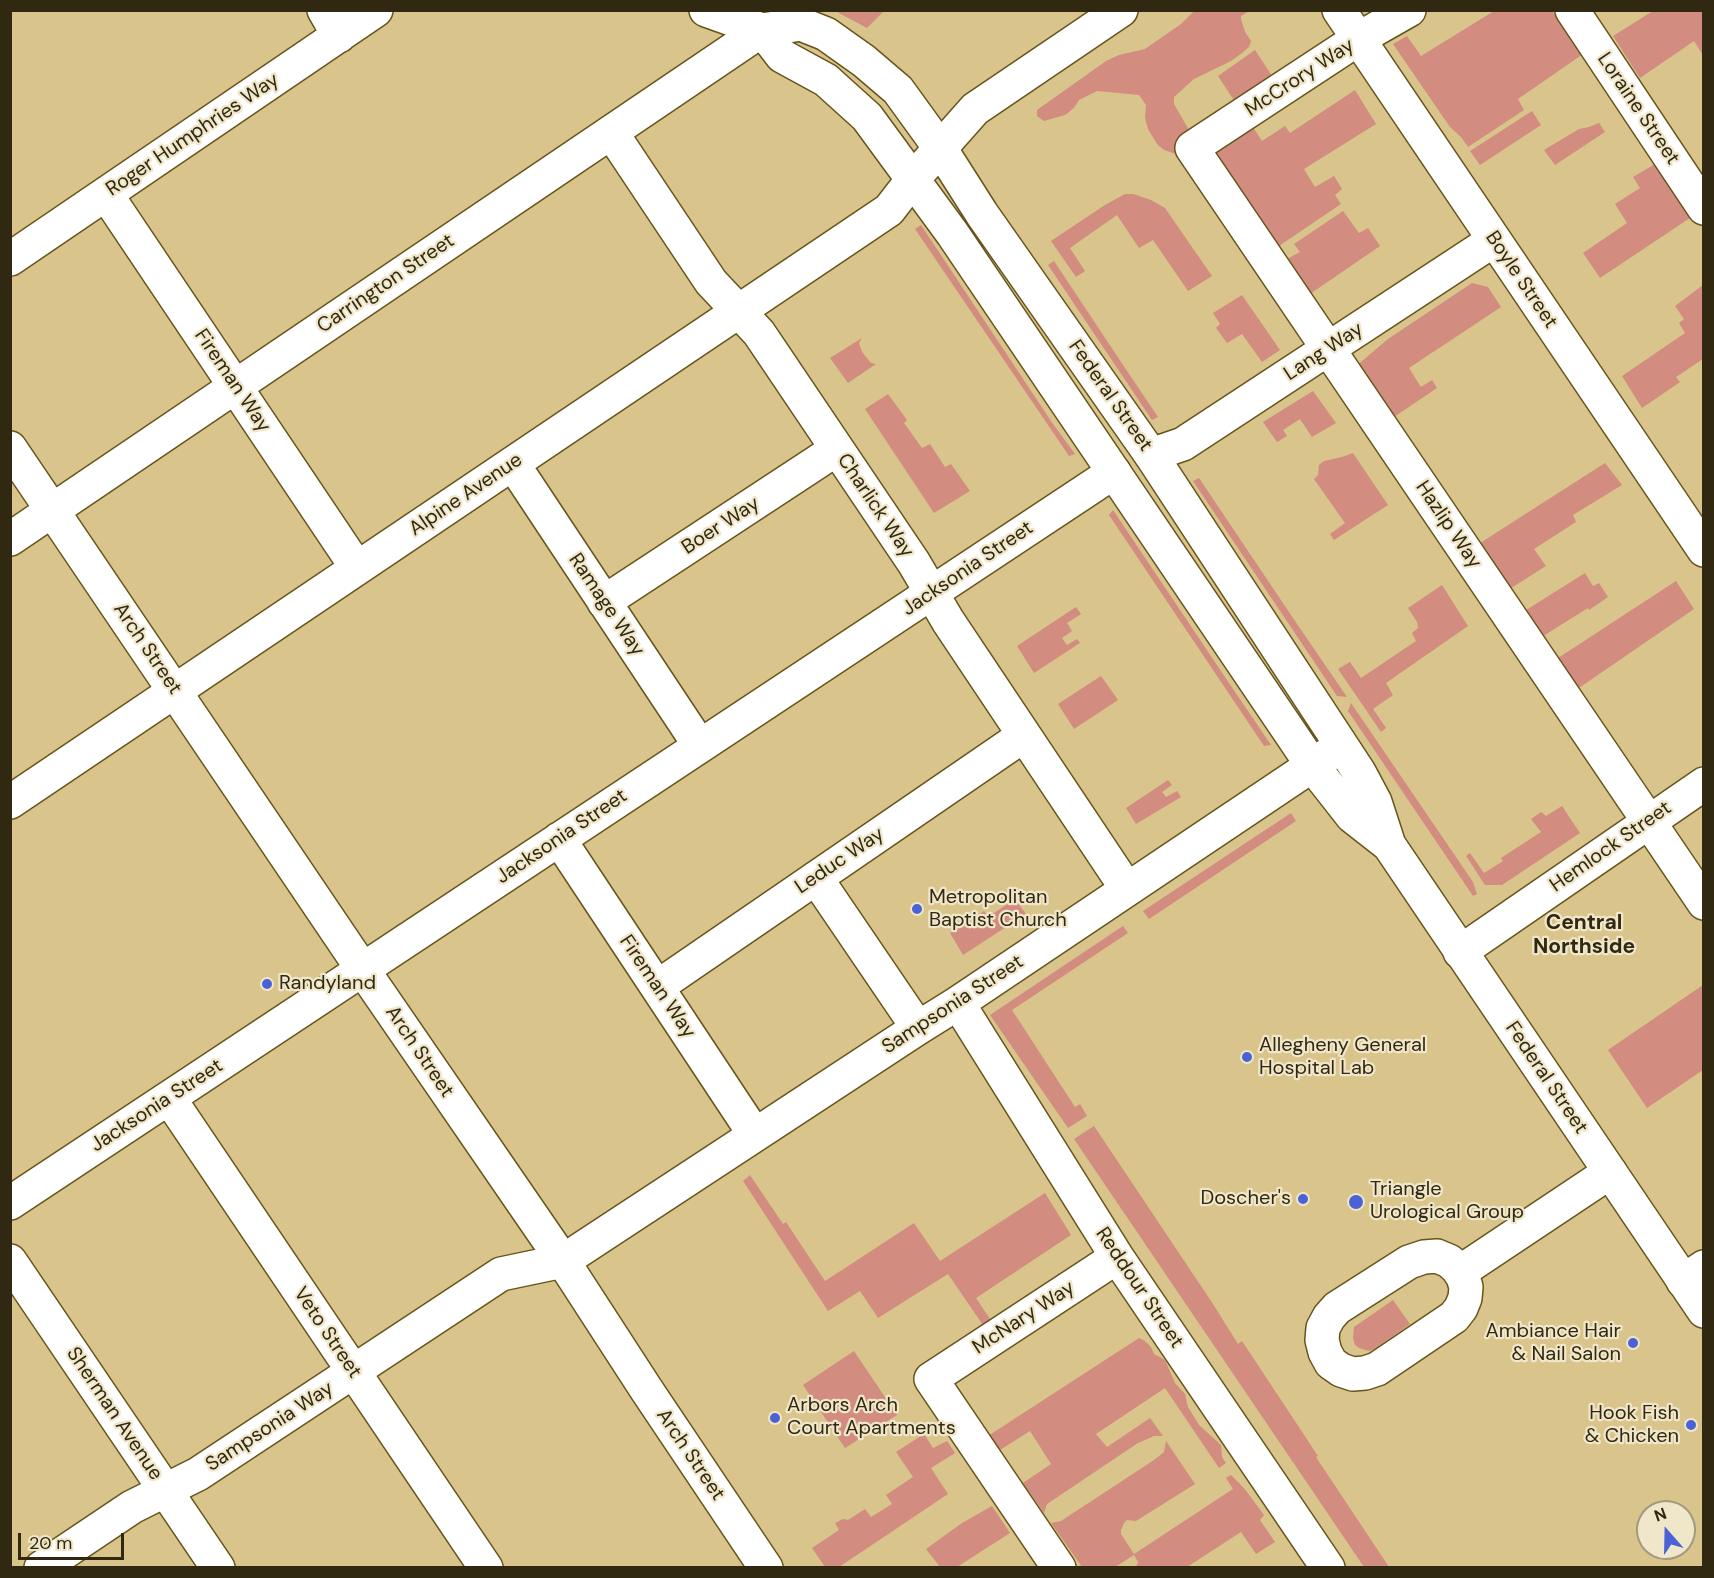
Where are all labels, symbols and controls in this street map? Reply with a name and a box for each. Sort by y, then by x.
street label: McCrory Way [1241,34,1359,122]
street label: Loraine Street [1592,48,1684,170]
street label: Roger Humphries Way [102,68,284,202]
street label: Boyle Street [1480,227,1562,333]
street label: Carrington Street [313,229,459,339]
street label: Lang Way [1280,318,1368,386]
street label: Fireman Way [189,325,275,437]
street label: Federal Street [1063,336,1157,456]
street label: Alpine Avenue [405,448,527,542]
street label: Charlick Way [831,449,919,563]
street label: Hazlip Way [1410,476,1486,574]
street label: Boer Way [678,492,764,560]
street label: Jacksonia Street [898,516,1038,622]
street label: Ramage Way [563,549,649,661]
street label: Arch Street [108,599,186,699]
street label: Jacksonia Street [492,784,632,890]
street label: Hemlock Street [1546,796,1676,898]
street label: Leduc Way [791,822,889,900]
place label: Metropolitan Baptist Church [929,886,1067,933]
marker: Metropolitan Baptist Church [910,902,924,916]
district label: Central Northside [1533,910,1635,960]
street label: Fireman Way [614,931,700,1043]
street label: Sampsonia Street [878,950,1028,1060]
place label: Randyland [279,972,376,996]
marker: Randyland [260,977,274,991]
street label: Arch Street [380,1002,458,1102]
street label: Federal Street [1500,1017,1592,1139]
place label: Allegheny General Hospital Lab [1259,1034,1426,1081]
marker: Allegheny General Hospital Lab [1240,1050,1254,1064]
street label: Jacksonia Street [86,1054,228,1158]
place label: Triangle Urological Group [1370,1178,1524,1225]
place label: Doscher's [1200,1187,1291,1211]
marker: Doscher's [1296,1192,1310,1206]
marker: Triangle Urological Group [1347,1193,1365,1211]
street label: Reddour Street [1090,1223,1188,1353]
street label: McNary Way [968,1276,1080,1360]
street label: Veto Street [288,1283,366,1383]
place label: Ambiance Hair & Nail Salon [1485,1320,1621,1367]
marker: Ambiance Hair & Nail Salon [1626,1336,1640,1350]
street label: Sherman Avenue [61,1343,167,1485]
street label: Sampsonia Way [202,1377,338,1477]
place label: Arbors Arch Court Apartments [787,1394,956,1441]
place label: Hook Fish & Chicken [1585,1402,1679,1449]
street label: Arch Street [651,1405,729,1505]
marker: Arbors Arch Court Apartments [768,1411,782,1425]
marker: Hook Fish & Chicken [1684,1418,1698,1432]
north arrow [1636,1500,1696,1560]
text: N [1651,1503,1669,1526]
scale bar [21,1521,128,1559]
text: 20 m [29,1531,72,1555]

